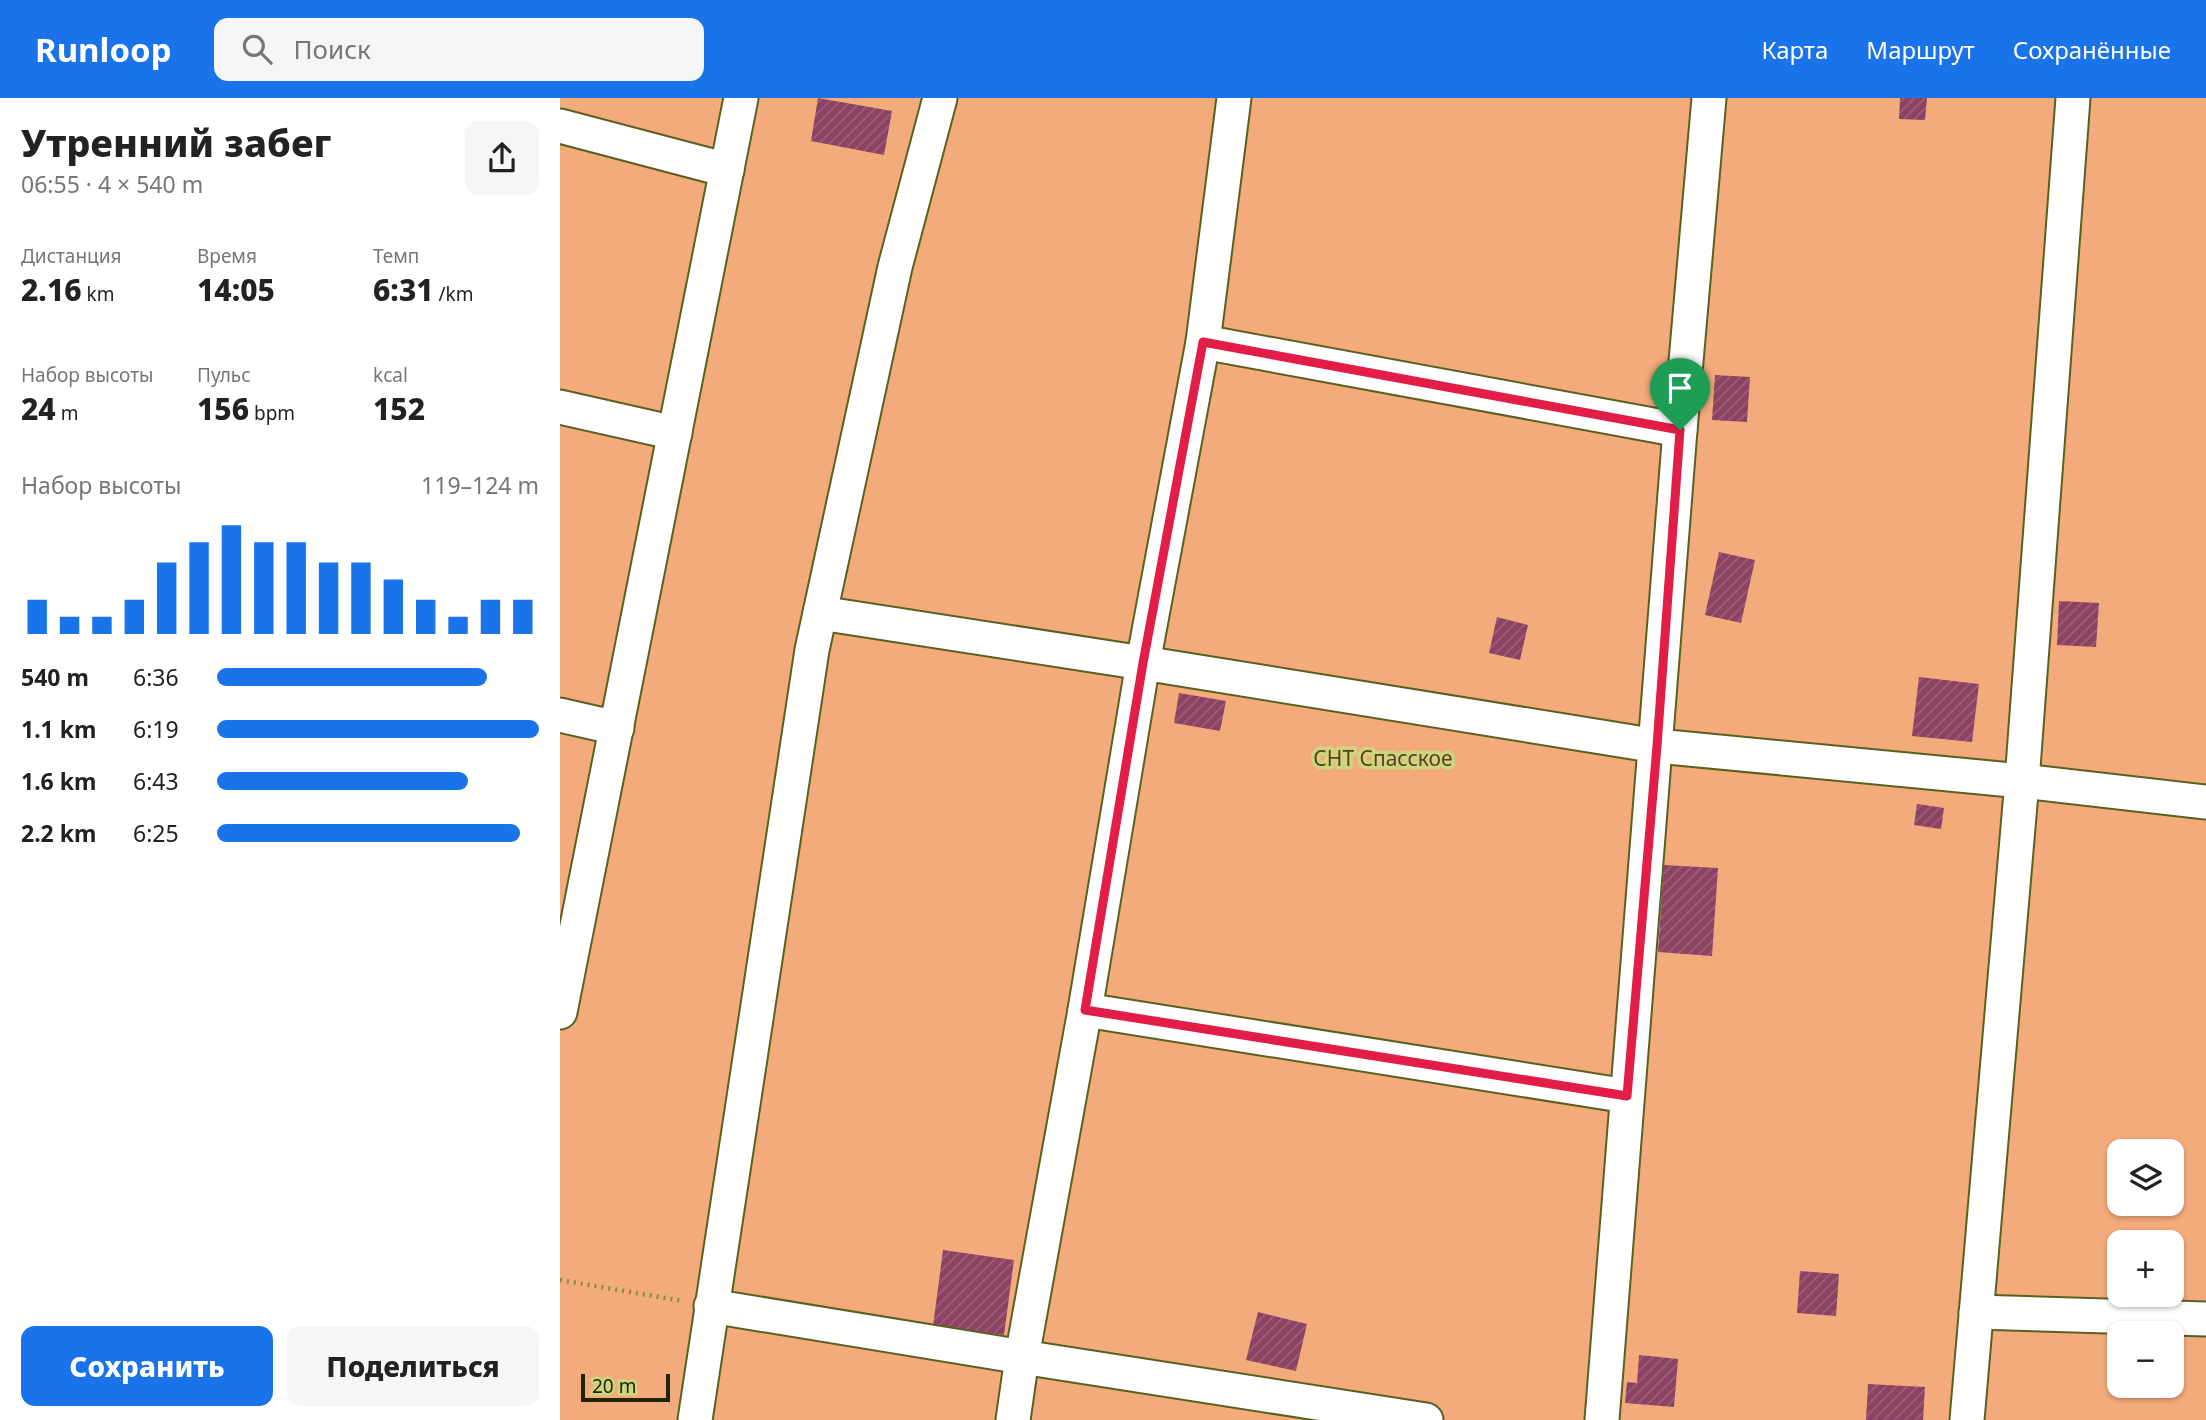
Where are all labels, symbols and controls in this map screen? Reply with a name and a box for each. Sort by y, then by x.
search box [214,18,704,81]
text: Runloop [35,27,172,72]
icon: search [238,30,276,68]
text: Поиск [294,31,371,67]
text: Карта [1761,33,1828,66]
text: Маршрут [1866,33,1975,66]
text: Сохранённые [2013,33,2171,66]
text: Утренний забег [21,116,331,168]
button: share [465,121,539,195]
text: 06:55 · 4 × 540 m [21,168,203,200]
text: Дистанция [21,243,121,269]
text: Время [197,243,257,269]
text: Темп [373,243,419,269]
text: 2.16 [21,269,82,310]
text: 14:05 [197,269,275,310]
text: 6:31 [373,269,434,310]
text: km [82,281,114,307]
text: /km [434,281,474,307]
pin [1650,358,1710,430]
text: Набор высоты [21,362,153,388]
text: Пульс [197,362,251,388]
text: kcal [373,362,408,388]
icon: arrive [1661,369,1699,407]
text: 24 [21,388,56,429]
text: 156 [197,388,249,429]
text: 152 [373,388,425,429]
text: m [56,400,78,426]
text: bpm [249,400,295,426]
text: Набор высоты [21,469,181,501]
text: 119–124 m [421,469,539,501]
text: 540 m [21,661,89,693]
text: 6:36 [133,661,179,693]
text: 1.1 km [21,713,96,745]
text: 6:19 [133,713,179,745]
park label: СНТ Спасское [1313,744,1453,772]
text: 1.6 km [21,765,96,797]
text: 6:43 [133,765,179,797]
text: 2.2 km [21,817,96,849]
text: 6:25 [133,817,179,849]
map controls [2107,1139,2184,1398]
button: layers [2107,1139,2184,1216]
button: + [2107,1230,2184,1307]
button: − [2107,1321,2184,1398]
button: Сохранить [21,1326,273,1406]
button: Поделиться [287,1326,539,1406]
scale bar [581,1371,670,1403]
text: 20 m [592,1373,636,1399]

